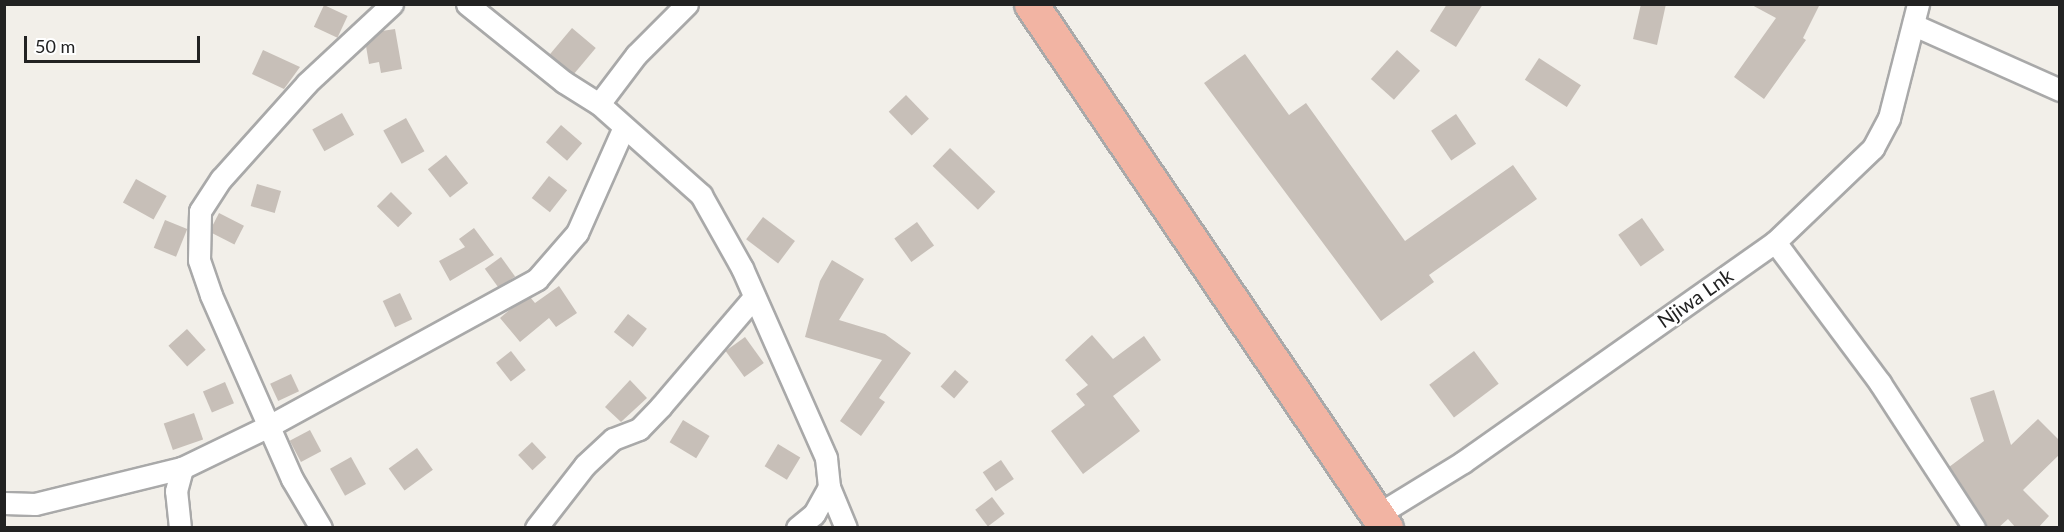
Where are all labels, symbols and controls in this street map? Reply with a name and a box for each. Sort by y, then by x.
scale bar [27,24,202,62]
text: 50 m [35,35,75,57]
street label: Njiwa Lnk [1653,263,1737,333]

